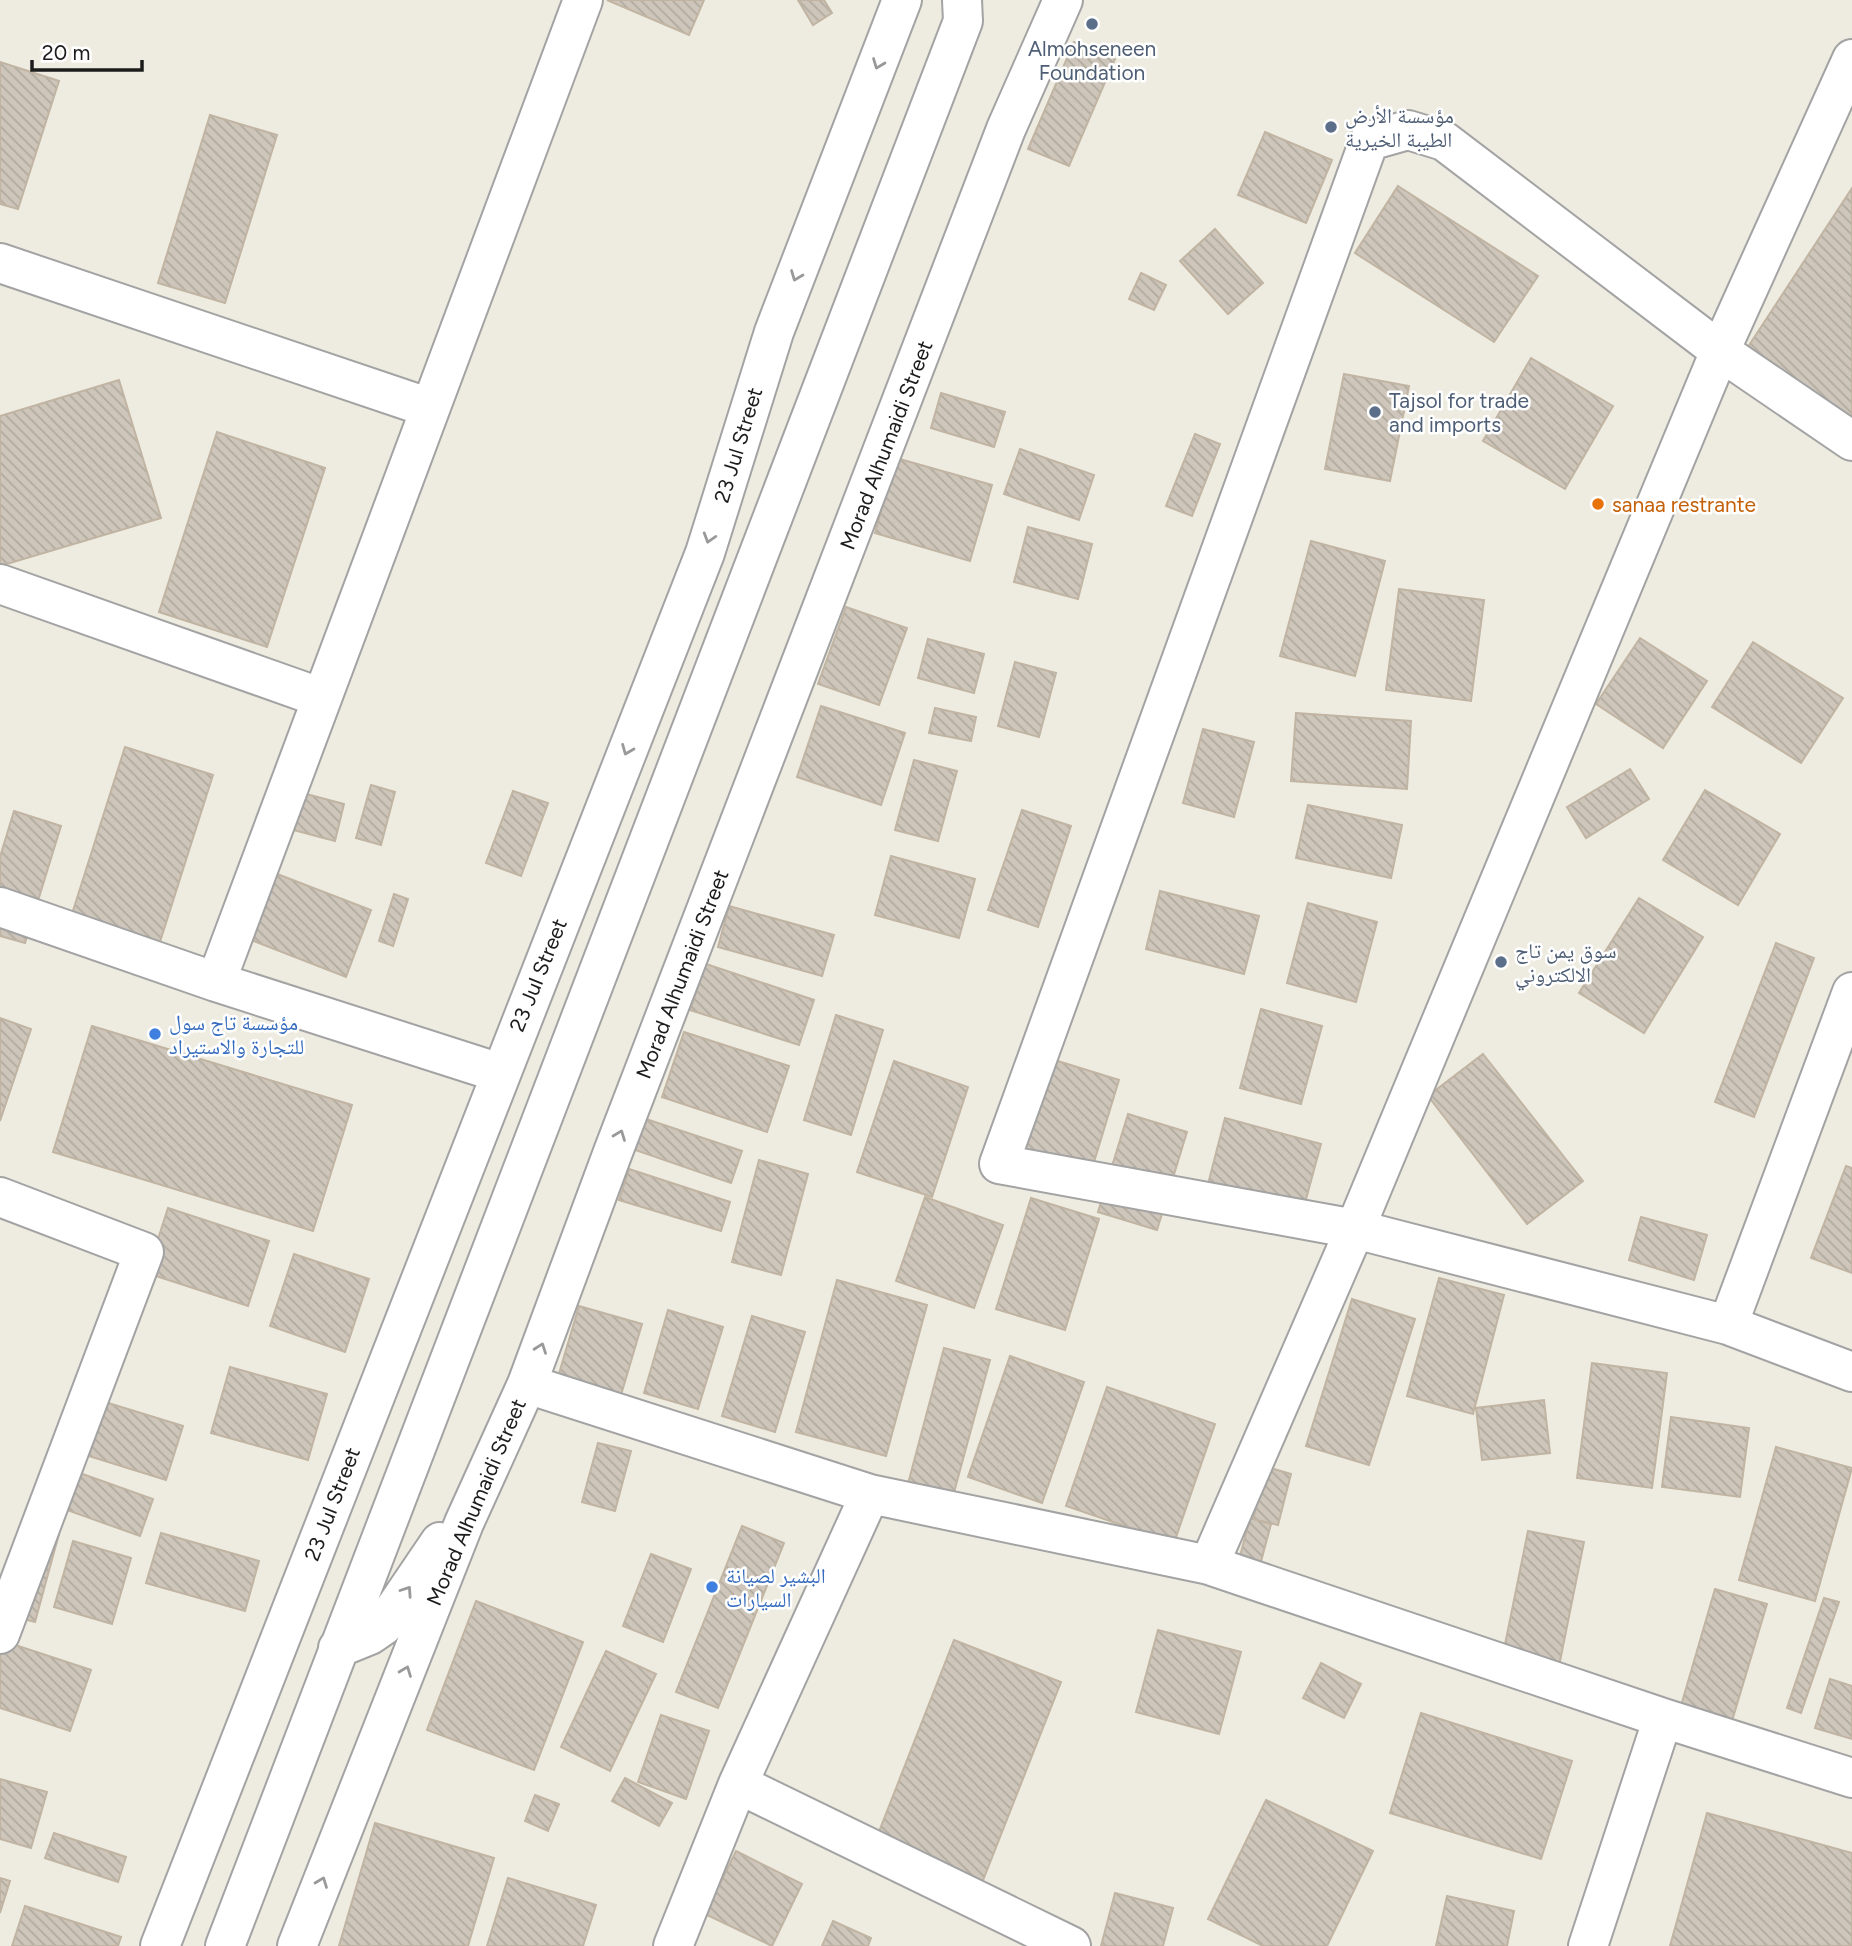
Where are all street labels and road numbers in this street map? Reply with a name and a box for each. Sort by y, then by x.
street label: Morad Alhumaidi Street [835,337,937,553]
street label: 23 Jul Street [709,384,767,506]
street label: Morad Alhumaidi Street [631,866,733,1082]
street label: 23 Jul Street [504,915,572,1035]
street label: Morad Alhumaidi Street [421,1395,531,1609]
street label: 23 Jul Street [299,1444,365,1564]

